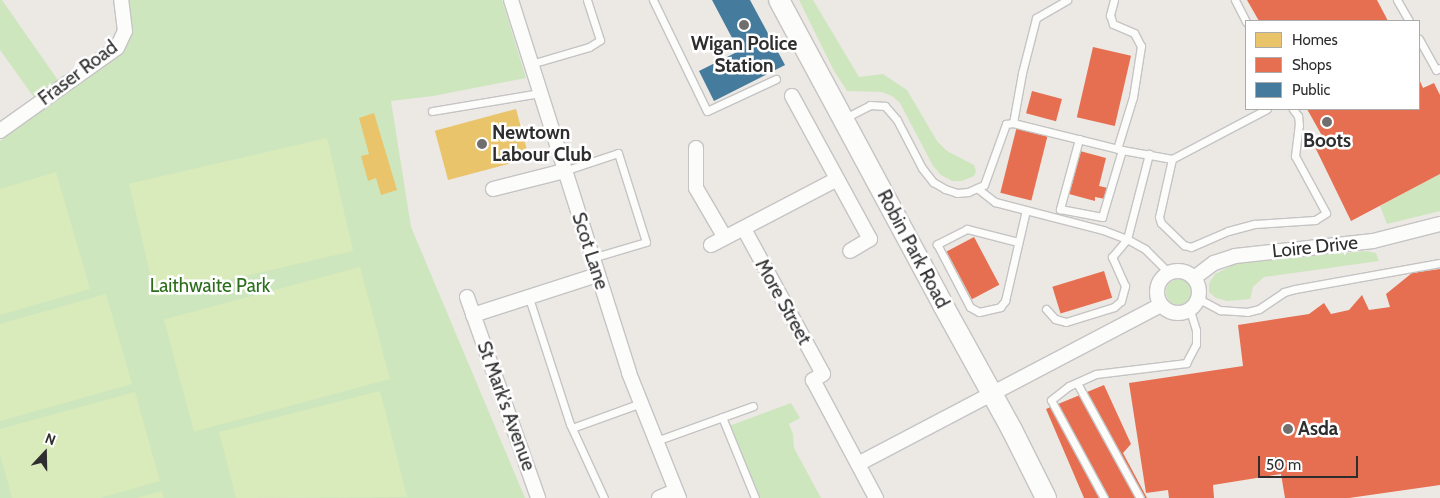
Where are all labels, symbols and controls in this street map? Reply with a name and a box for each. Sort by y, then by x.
marker: Wigan Police Station [738,19,750,31]
legend [1245,20,1420,110]
text: Homes [1292,31,1338,49]
place label: Wigan Police Station [691,33,797,77]
street label: Fraser Road [34,36,122,110]
text: Shops [1292,56,1332,74]
text: Public [1292,81,1330,99]
marker: Boots [1321,116,1333,128]
place label: Newtown Labour Club [492,122,591,166]
place label: Boots [1303,130,1351,152]
marker: Newtown Labour Club [476,138,488,150]
street label: Robin Park Road [872,186,954,312]
street label: Scot Lane [567,210,613,292]
street label: Loire Drive [1271,231,1359,263]
street label: More Street [750,255,816,349]
park label: Laithwaite Park [150,275,270,297]
street label: St Mark's Avenue [472,338,540,474]
place label: Asda [1298,418,1338,440]
marker: Asda [1282,423,1294,435]
north arrow [20,428,70,478]
text: N [43,429,58,449]
scale bar [1260,446,1360,478]
text: 50 m [1266,456,1301,474]

